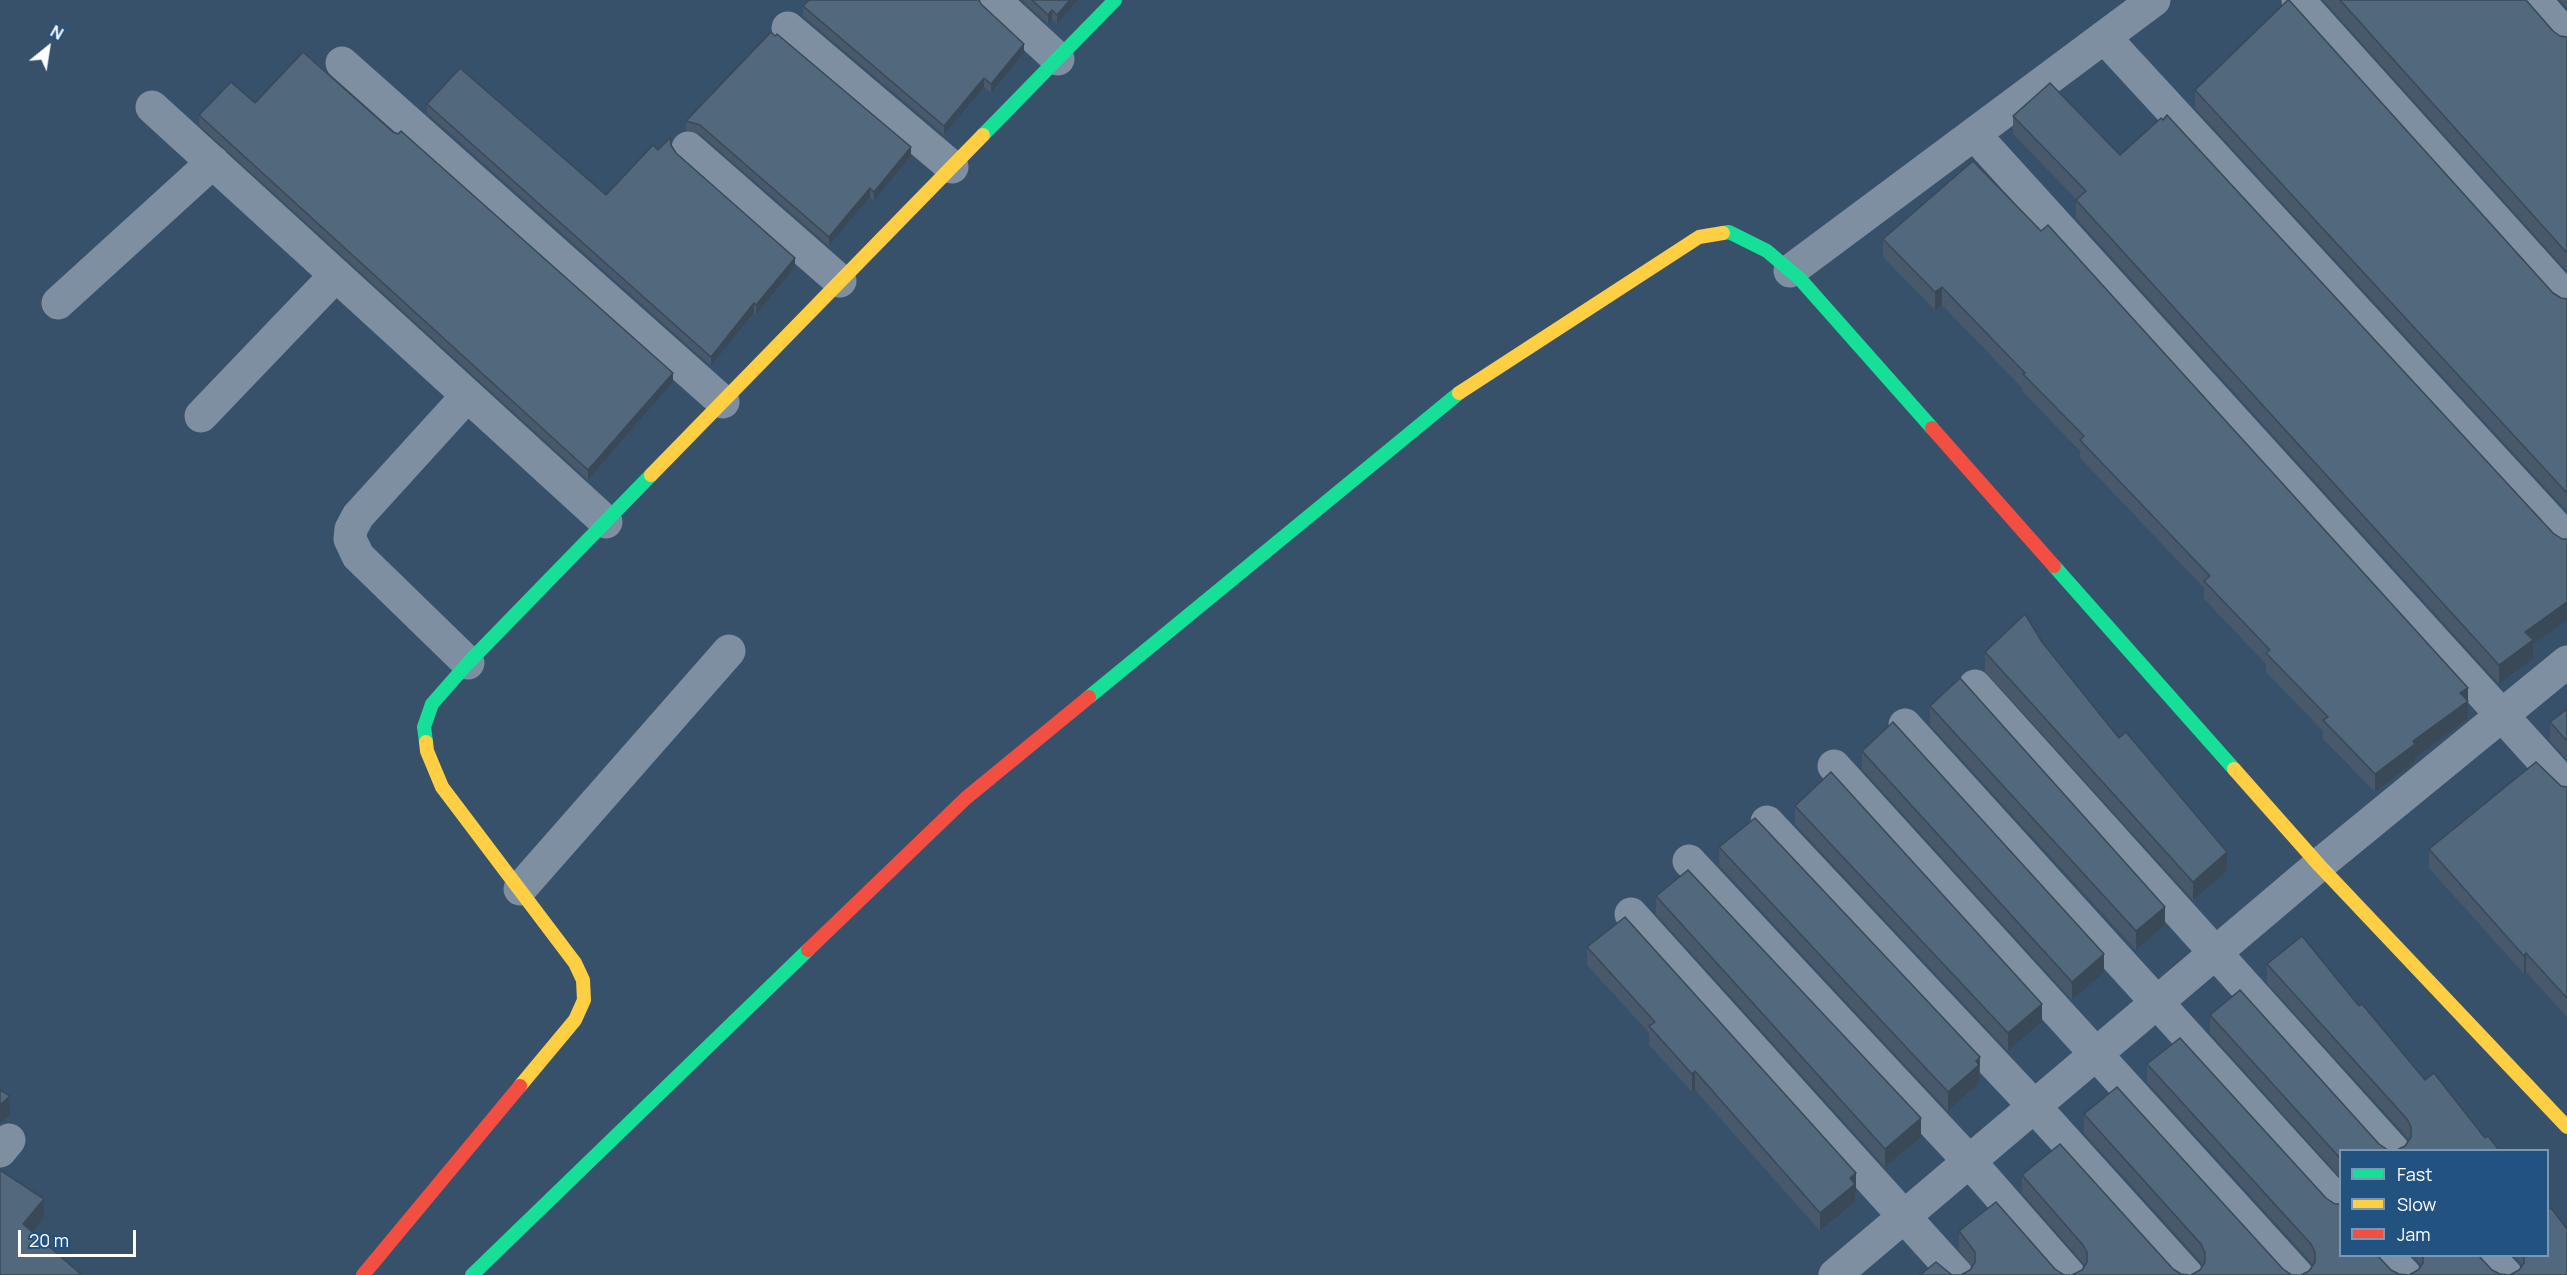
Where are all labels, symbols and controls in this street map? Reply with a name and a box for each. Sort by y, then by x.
north arrow [18,18,78,78]
text: N [47,20,67,45]
legend [2339,1149,2549,1257]
text: Fast [2397,1162,2432,1186]
text: Slow [2397,1192,2436,1216]
scale bar [21,1218,140,1256]
text: Jam [2397,1222,2431,1246]
text: 20 m [29,1228,69,1252]

